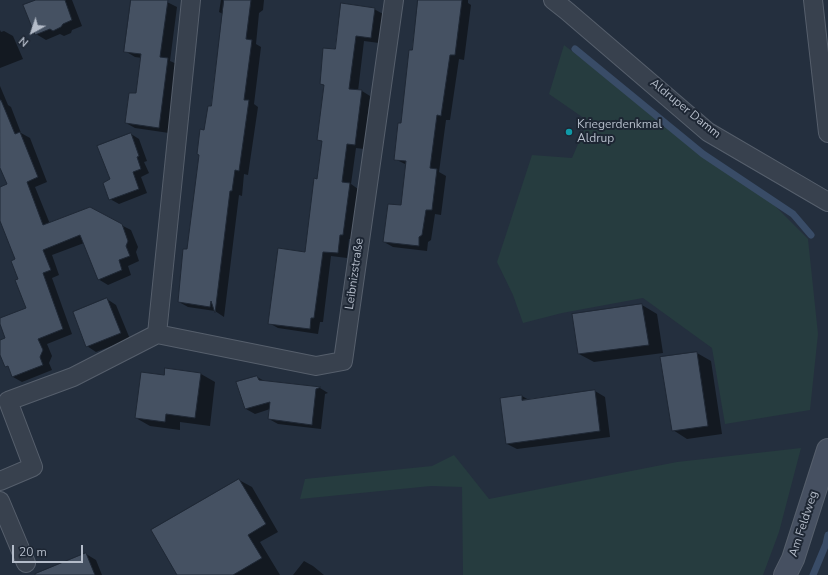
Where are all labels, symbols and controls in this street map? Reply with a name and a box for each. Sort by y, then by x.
north arrow [12,12,52,52]
text: N [16,33,32,50]
street label: Aldruper Damm [647,76,723,142]
place label: Kriegerdenkmal Aldrup [577,118,662,146]
marker: Kriegerdenkmal Aldrup [564,127,574,137]
street label: Leibnizstraße [343,237,367,311]
street label: Am Feldweg [787,489,821,559]
scale bar [14,537,85,563]
text: 20 m [19,544,47,560]

